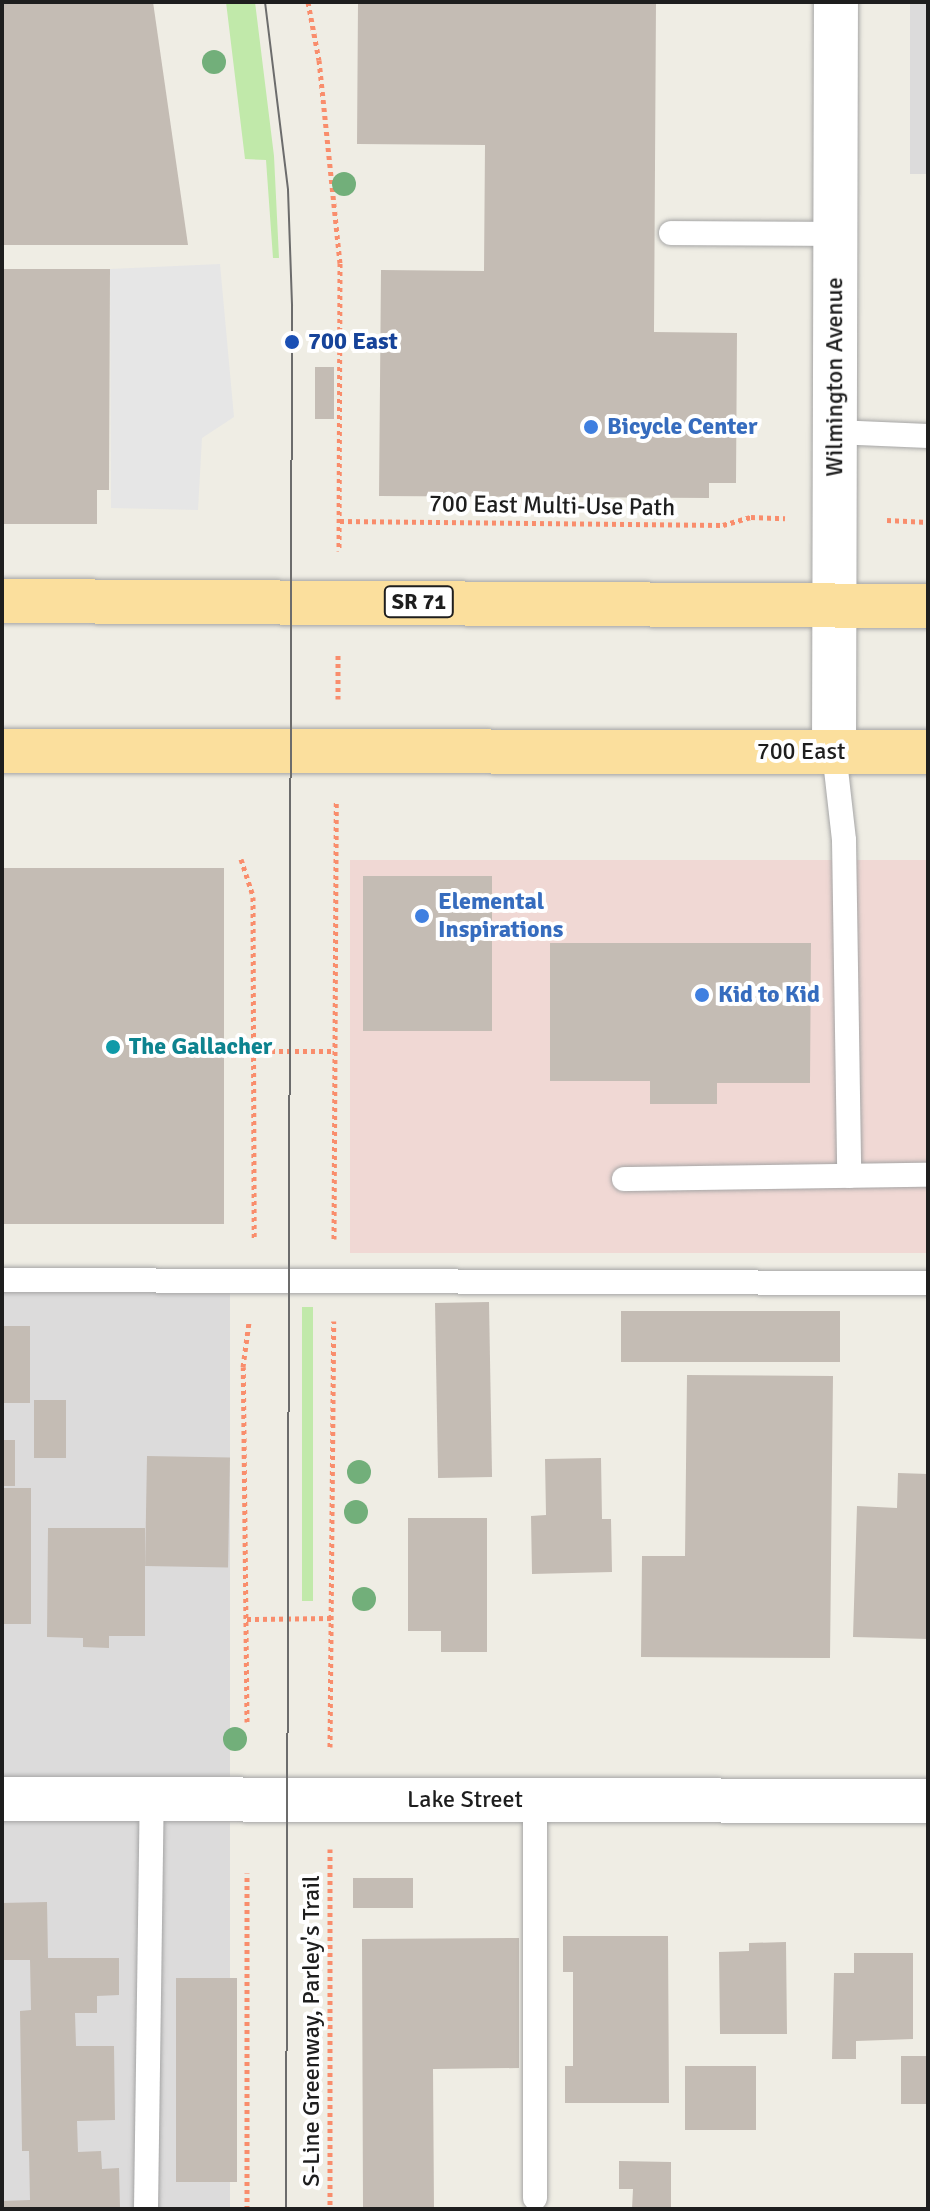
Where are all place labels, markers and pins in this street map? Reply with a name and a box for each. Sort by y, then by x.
place label: 700 East [308,328,398,356]
marker: 700 East [283,333,301,351]
place label: Bicycle Center [607,413,758,441]
marker: Bicycle Center [582,418,600,436]
place label: Elemental Inspirations [438,888,563,944]
marker: Elemental Inspirations [413,907,431,925]
place label: Kid to Kid [718,981,820,1009]
marker: Kid to Kid [693,986,711,1004]
place label: The Gallacher [129,1033,272,1061]
marker: The Gallacher [104,1038,122,1056]

